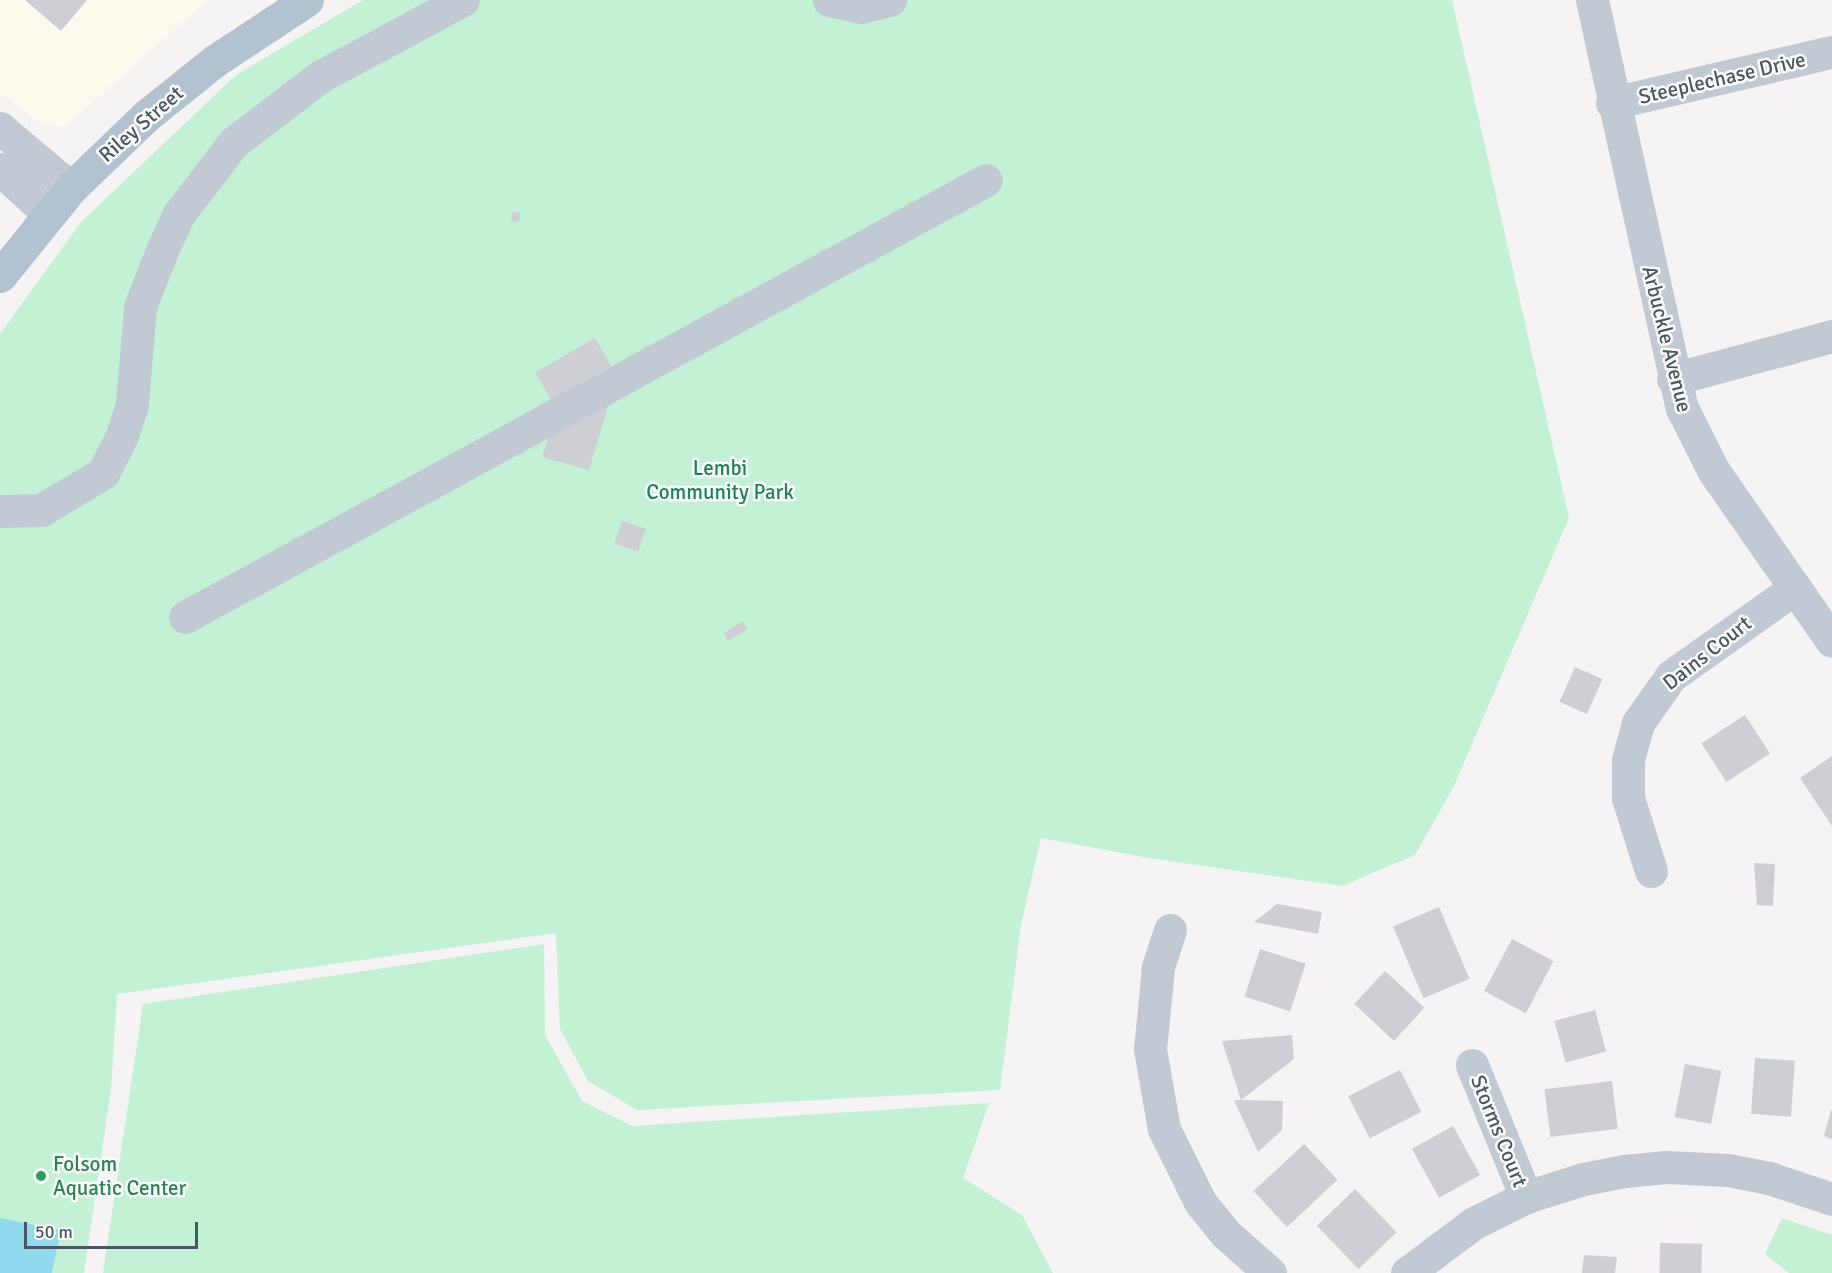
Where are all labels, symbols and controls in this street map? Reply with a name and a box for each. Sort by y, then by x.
street label: Steeplechase Drive [1636,47,1808,109]
street label: Riley Street [94,80,188,168]
street label: Arbuckle Avenue [1637,263,1697,415]
park label: Lembi Community Park [646,455,794,505]
street label: Dains Court [1658,611,1756,695]
street label: Storms Court [1465,1071,1533,1191]
place label: Folsom Aquatic Center [53,1151,186,1201]
marker: Folsom Aquatic Center [34,1169,48,1183]
scale bar [27,1210,201,1248]
text: 50 m [35,1221,73,1243]

